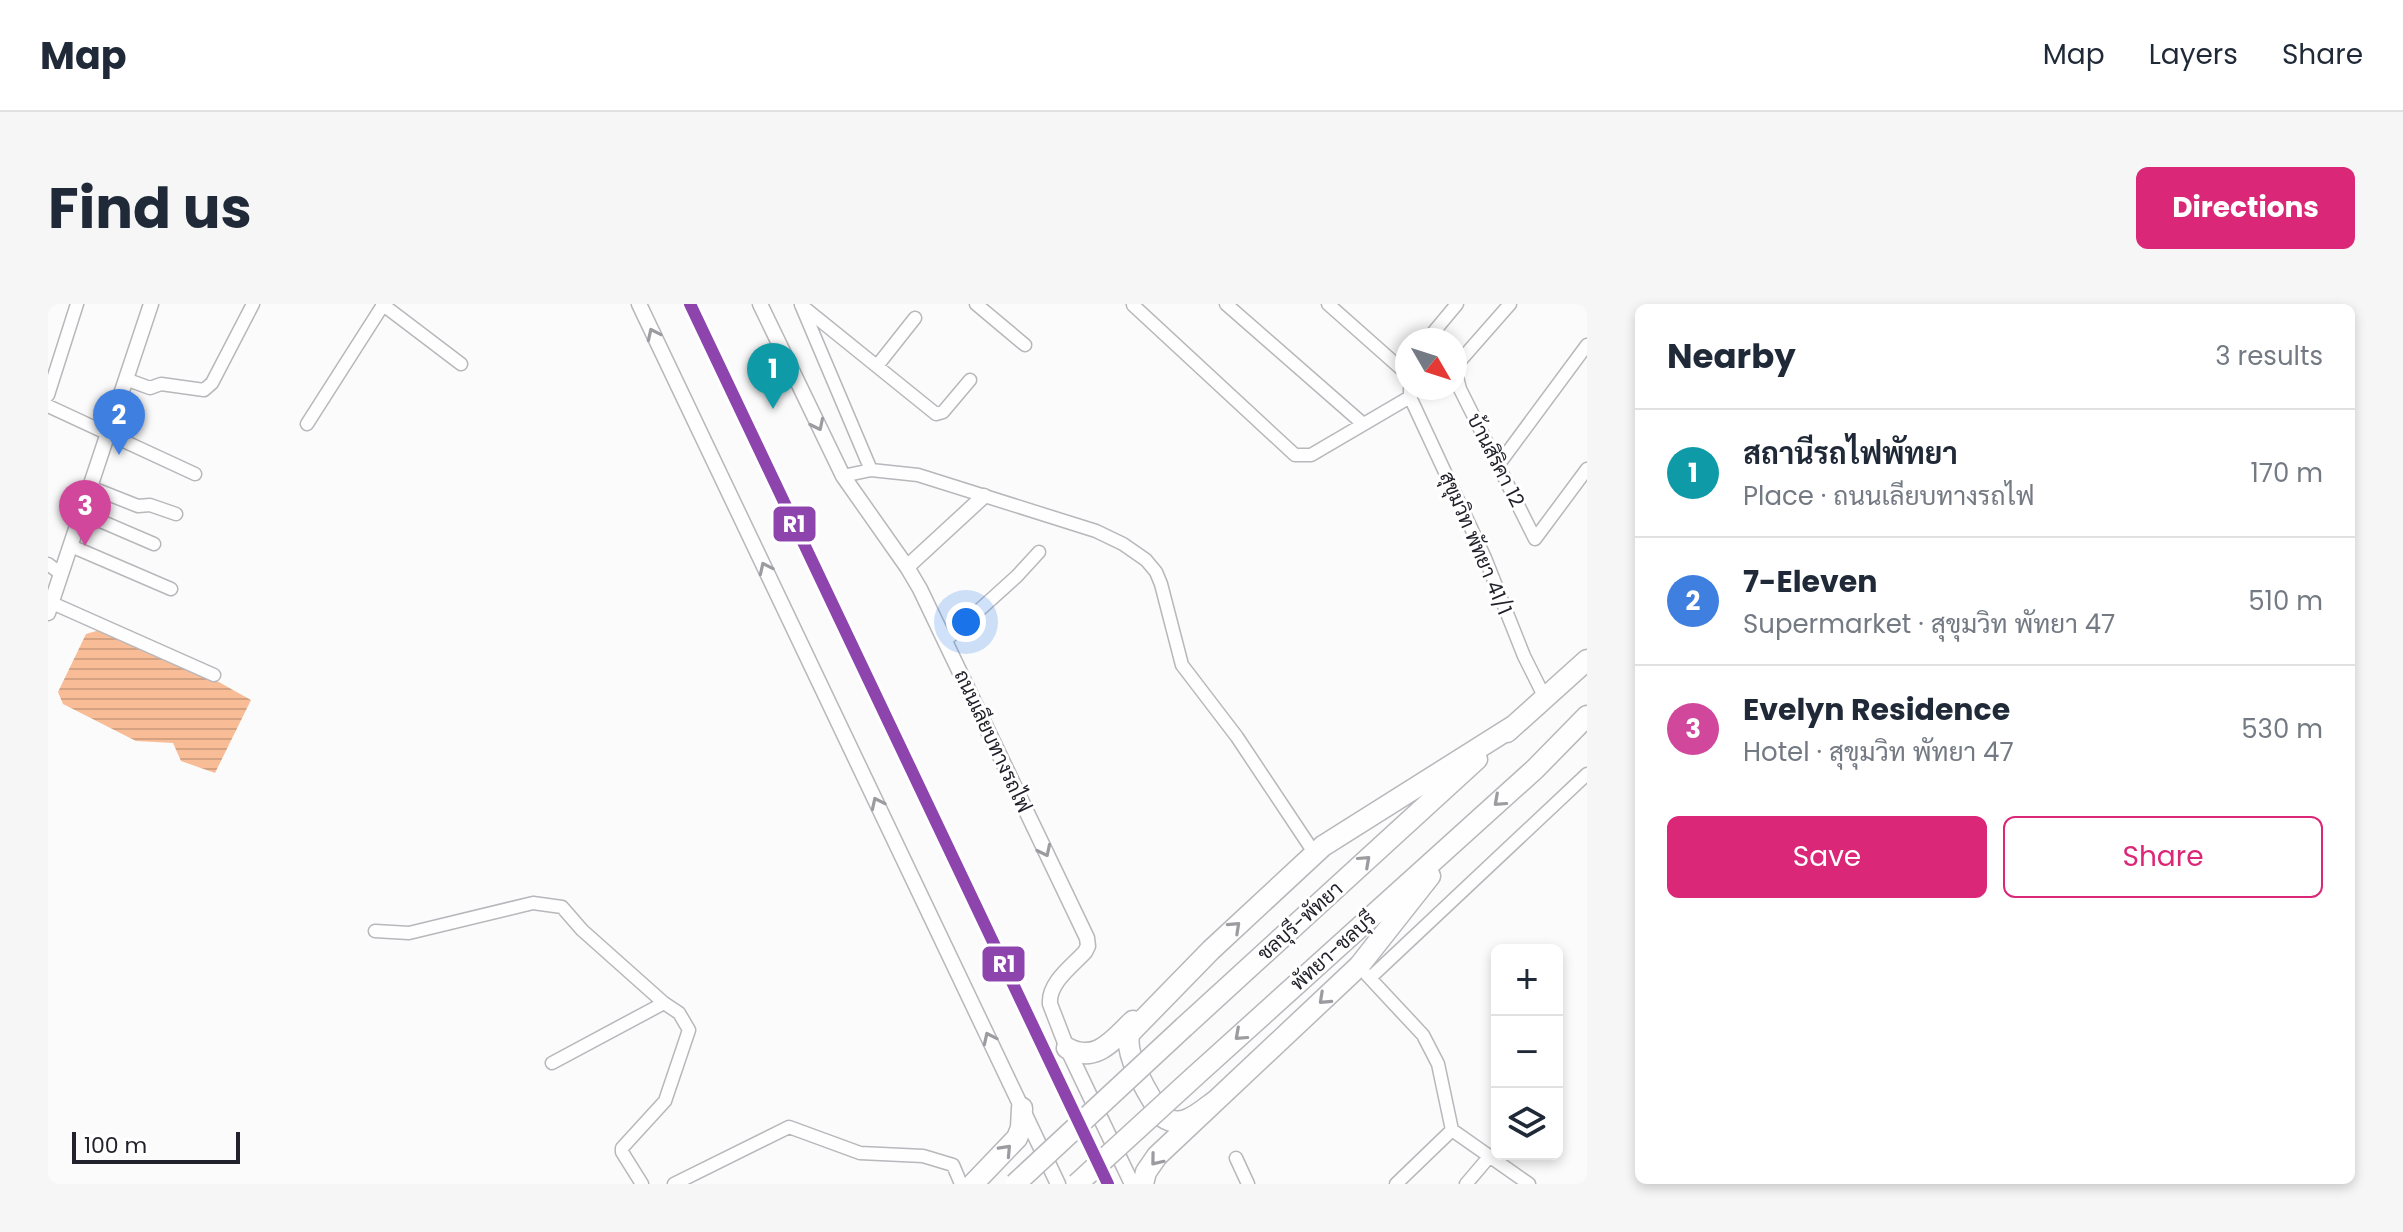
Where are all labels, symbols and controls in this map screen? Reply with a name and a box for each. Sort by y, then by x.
text: Map [40,29,127,82]
text: Map [2043,35,2105,74]
text: Layers [2149,35,2238,74]
text: Share [2282,35,2363,74]
button: Directions [2136,167,2355,249]
text: Find us [48,169,252,248]
one-way arrow [647,327,663,342]
north arrow [1395,328,1467,400]
text: Nearby [1667,332,1796,380]
text: 3 results [2215,338,2323,374]
pin: 1 [747,343,799,409]
pin: 2 [93,389,145,455]
street label: บ้านสิริคา 12 [1460,408,1532,512]
one-way arrow [808,417,824,431]
text: สถานีรถไฟพัทยา [1743,432,1958,475]
text: 1 [1688,455,1698,491]
text: 170 m [2250,455,2323,491]
street label: สุขุมวิท พัทยา 41/1 [1433,467,1519,619]
text: Place · ถนนเลียบทางรถไฟ [1743,478,2034,514]
pin: 3 [59,480,111,546]
line badge: R1 [772,505,817,543]
text: R1 [783,509,805,540]
text: 7-Eleven [1743,560,1878,603]
one-way arrow [759,562,775,577]
text: 2 [1686,583,1700,619]
text: 510 m [2248,583,2323,619]
your location [946,602,986,642]
text: Supermarket · สุขุมวิท พัทยา 47 [1743,606,2115,642]
street label: ถนนเลียบทางรถไฟ [948,665,1038,817]
text: Evelyn Residence [1743,688,2010,731]
text: 3 [1685,711,1701,747]
text: 530 m [2241,711,2323,747]
text: Hotel · สุขุมวิท พัทยา 47 [1743,734,2014,770]
one-way arrow [1494,791,1509,805]
one-way arrow [871,797,887,812]
button: Save [1667,816,1987,898]
button: Share [2003,816,2323,898]
one-way arrow [1035,843,1051,858]
one-way arrow [1356,856,1371,870]
street label: ชลบุรี-พัทยา [1251,875,1349,967]
street label: พัทยา-ชลบุรี [1284,905,1382,997]
one-way arrow [1226,923,1241,937]
map controls [1491,944,1563,1160]
button: + [1491,944,1563,1016]
line badge: R1 [981,945,1026,983]
text: R1 [993,949,1015,980]
one-way arrow [1319,990,1333,1005]
button: − [1491,1016,1563,1088]
one-way arrow [1235,1026,1250,1040]
one-way arrow [983,1032,999,1046]
button: layers [1491,1088,1563,1160]
scale bar [72,1128,240,1164]
text: 100 m [84,1130,147,1161]
one-way arrow [996,1145,1011,1159]
one-way arrow [1151,1151,1166,1165]

